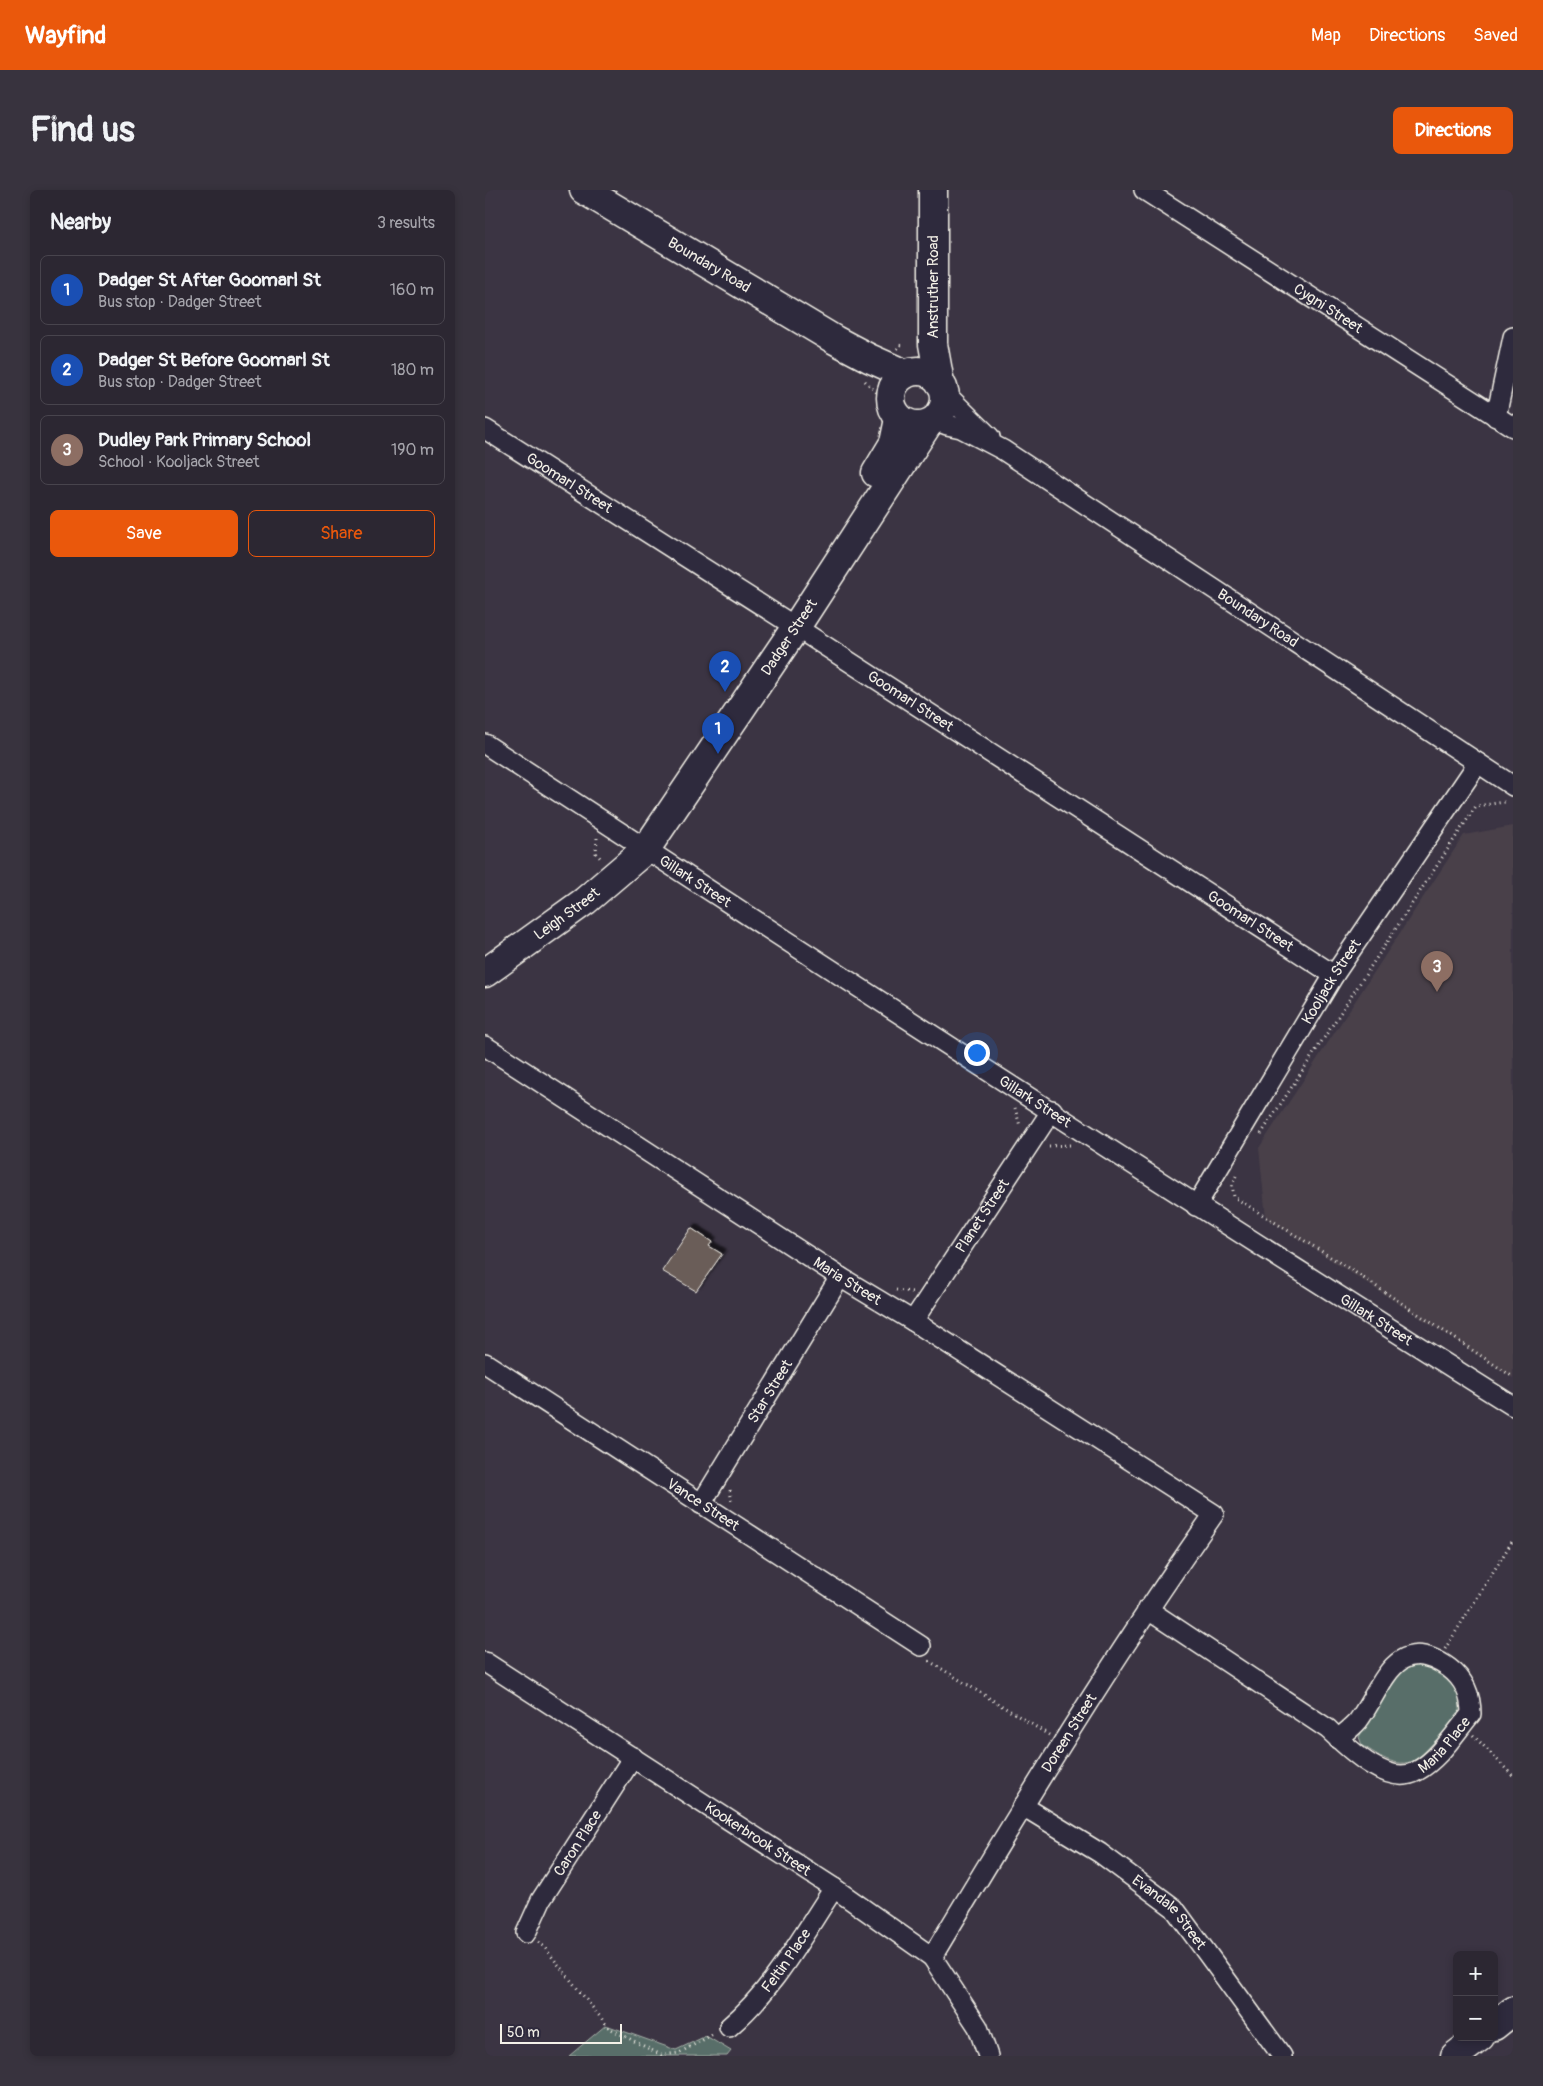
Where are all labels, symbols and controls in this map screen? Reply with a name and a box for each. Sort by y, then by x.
text: Wayfind [25,21,106,50]
text: Map [1311,24,1341,47]
text: Directions [1369,24,1445,47]
text: Saved [1473,24,1518,47]
button: Directions [1393,107,1513,154]
text: Find us [30,108,135,152]
text: Nearby [50,209,111,236]
text: 3 results [377,213,435,233]
street label: Boundary Road [664,233,754,297]
street label: Anstruther Road [924,235,943,339]
text: Dadger St After Goomarl St [98,268,321,292]
text: 1 [64,280,70,300]
text: 160 m [390,280,434,300]
street label: Cygni Street [1290,280,1367,338]
text: Bus stop · Dadger Street [98,292,261,312]
text: Dadger St Before Goomarl St [98,348,330,372]
text: 2 [63,360,71,380]
text: 180 m [391,360,434,380]
text: Bus stop · Dadger Street [98,372,261,392]
text: Dudley Park Primary School [98,428,311,452]
text: 3 [63,440,71,460]
text: 190 m [391,440,434,460]
street label: Goomarl Street [522,449,617,518]
text: School · Kooljack Street [98,452,260,472]
button: Save [50,510,238,557]
button: Share [248,510,435,557]
street label: Boundary Road [1214,585,1302,652]
street label: Dadger Street [757,595,822,679]
pin: 2 [709,651,741,692]
street label: Goomarl Street [863,667,958,737]
pin: 1 [702,713,734,754]
street label: Gillark Street [655,851,735,913]
street label: Leigh Street [530,883,605,945]
street label: Goomarl Street [1204,887,1298,957]
street label: Kooljack Street [1298,935,1366,1028]
pin: 3 [1421,951,1453,992]
your location [964,1040,990,1066]
street label: Gillark Street [995,1072,1075,1133]
street label: Planet Street [952,1175,1014,1256]
street label: Maria Street [809,1253,886,1310]
street label: Gillark Street [1336,1290,1417,1351]
street label: Star Street [744,1356,798,1427]
street label: Vance Street [663,1474,744,1536]
street label: Doreen Street [1038,1690,1102,1776]
street label: Maria Place [1414,1712,1476,1778]
street label: Kookerbrook Street [701,1798,815,1881]
street label: Caron Place [550,1806,607,1880]
street label: Evandale Street [1128,1871,1211,1954]
street label: Feltin Place [758,1925,816,1997]
map controls [1453,1951,1498,2041]
button: + [1453,1951,1498,1996]
button: − [1453,1996,1498,2041]
scale bar [500,2021,623,2044]
text: 50 m [507,2024,540,2041]

